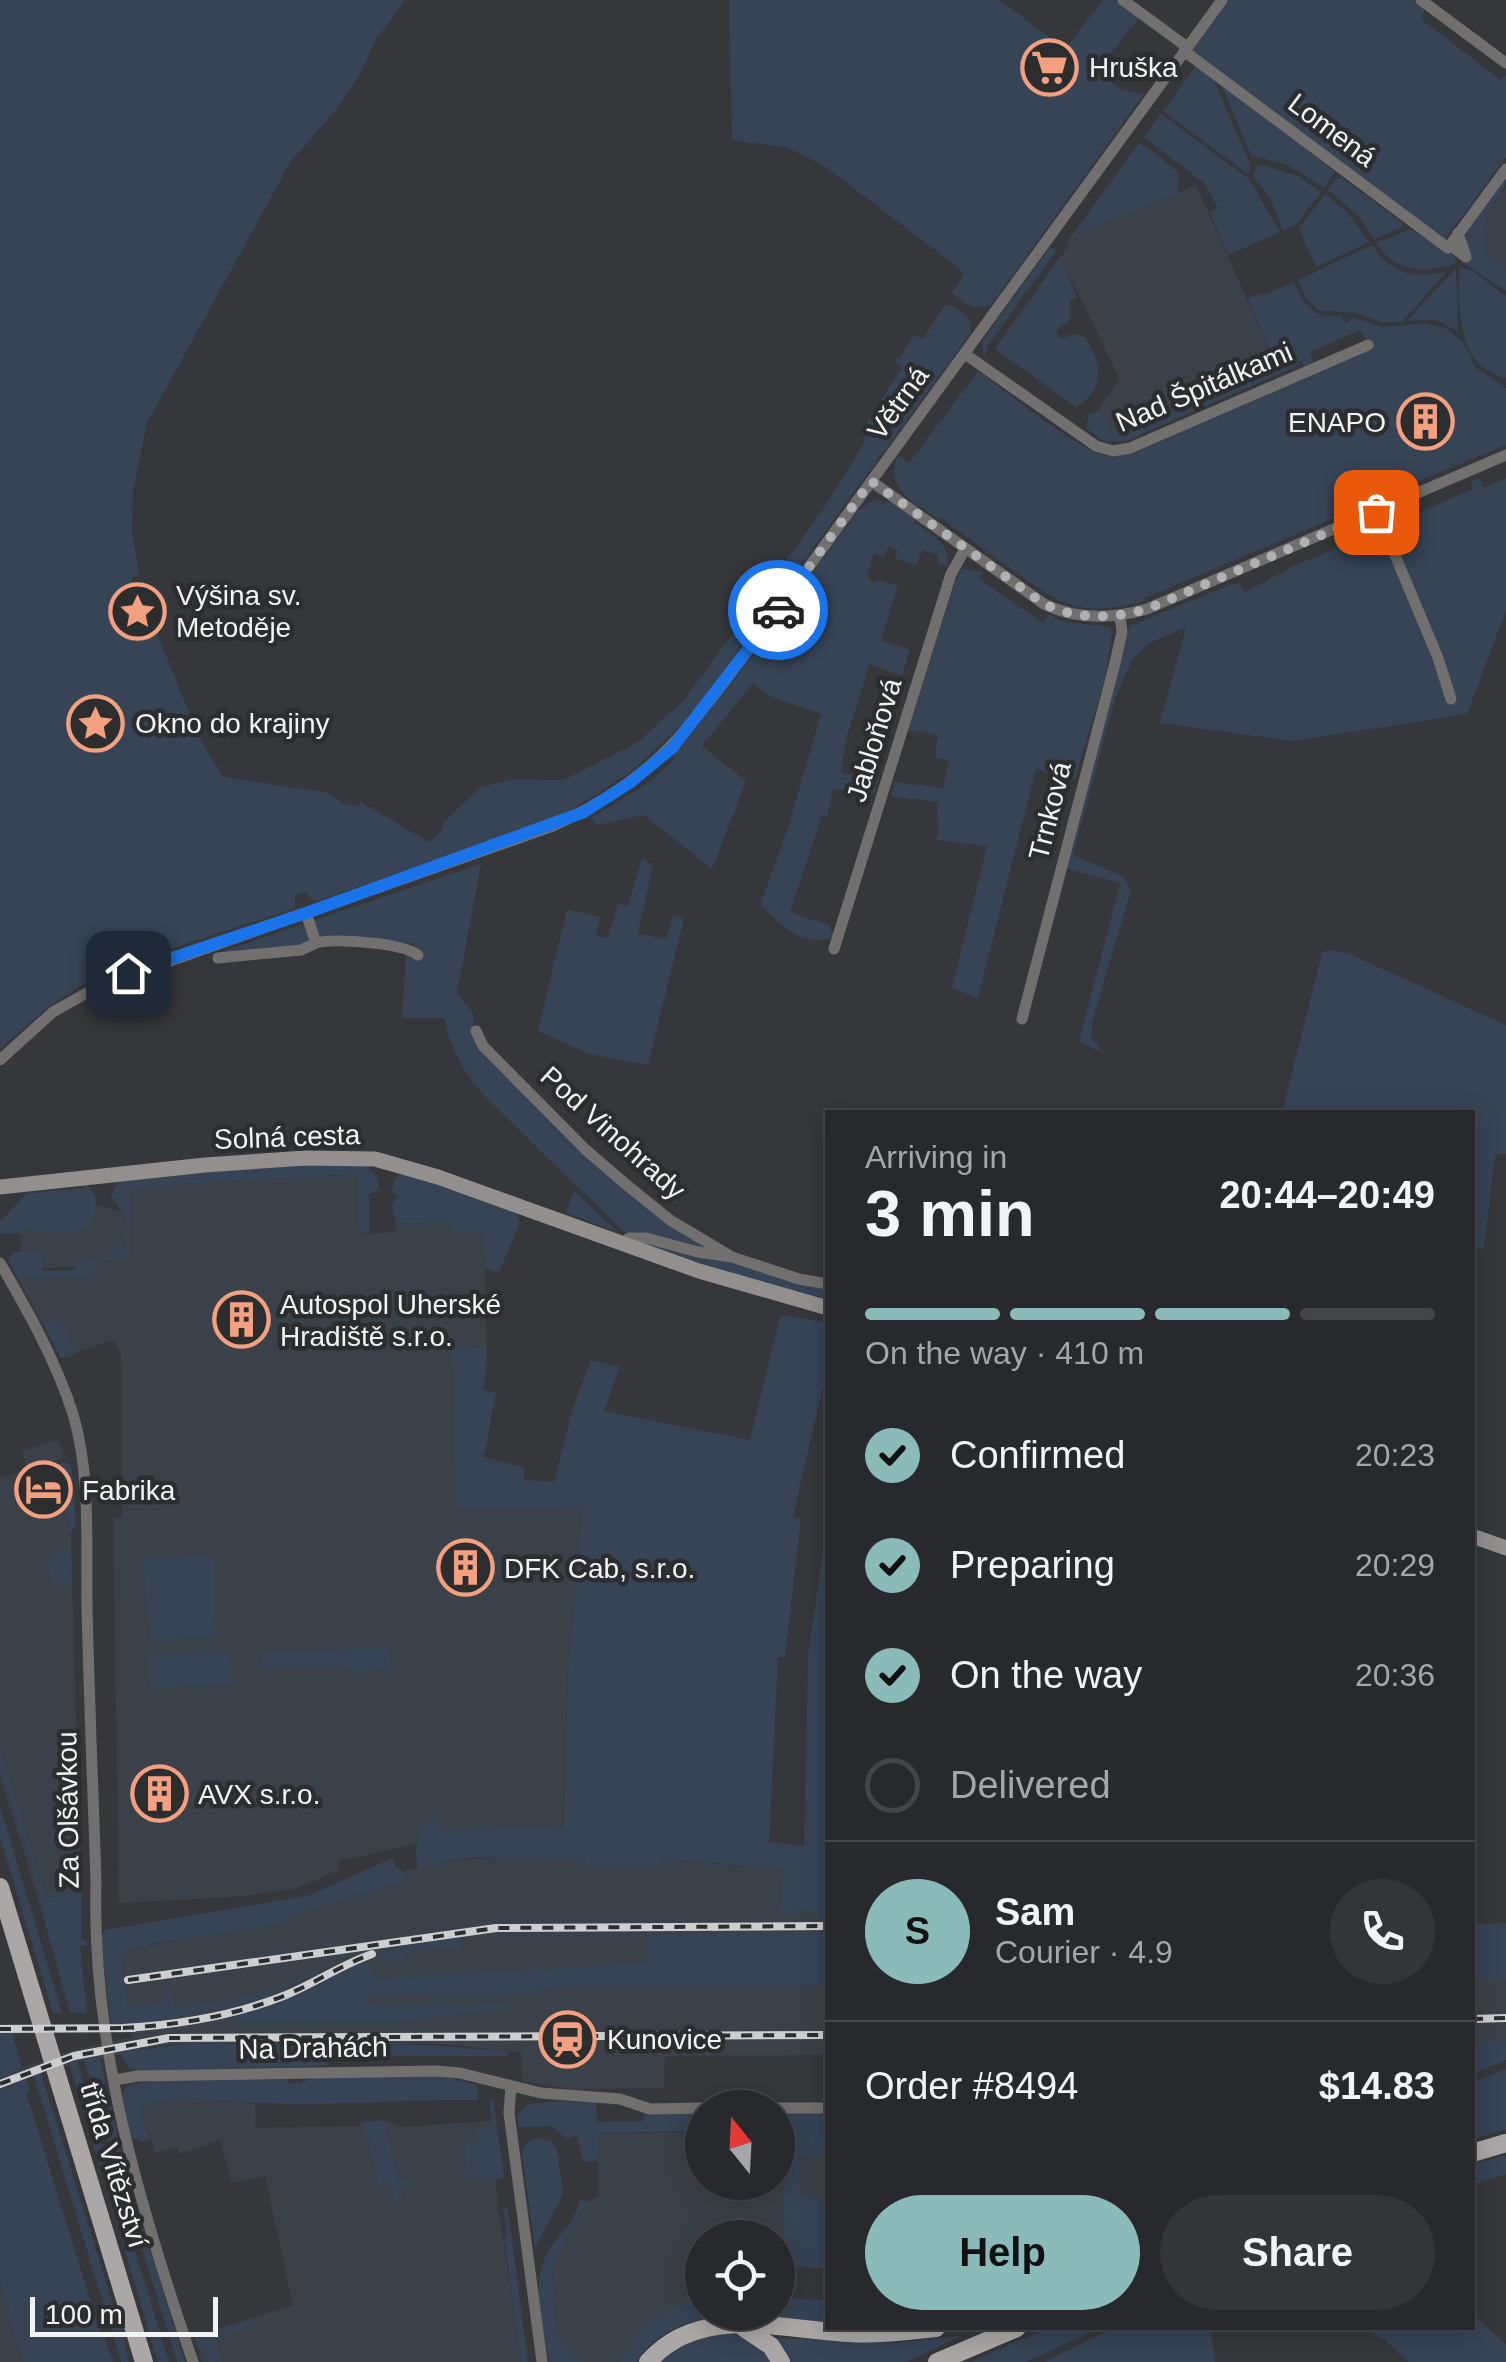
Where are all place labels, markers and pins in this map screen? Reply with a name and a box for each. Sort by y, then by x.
supermarket icon: Hruška [1020,37,1080,97]
place label: Hruška [1089,52,1178,83]
building icon: ENAPO [1395,392,1455,452]
place label: ENAPO [1288,407,1386,438]
pin [1334,470,1419,555]
place label: Výšina sv. Metoděje [176,580,302,643]
place icon: Výšina sv. Metoděje [107,581,167,641]
place icon: Okno do krajiny [66,693,126,753]
place label: Okno do krajiny [135,708,330,739]
pin [86,931,171,1016]
place label: Autospol Uherské Hradiště s.r.o. [280,1289,501,1352]
building icon: Autospol Uherské Hradiště s.r.o. [211,1290,271,1350]
hotel icon: Fabrika [13,1460,73,1520]
place label: Fabrika [82,1475,176,1506]
building icon: DFK Cab, s.r.o. [435,1538,495,1598]
place label: DFK Cab, s.r.o. [504,1553,695,1584]
building icon: AVX s.r.o. [129,1764,189,1824]
place label: AVX s.r.o. [198,1779,320,1810]
station icon: Kunovice [538,2009,598,2069]
place label: Kunovice [607,2024,722,2055]

